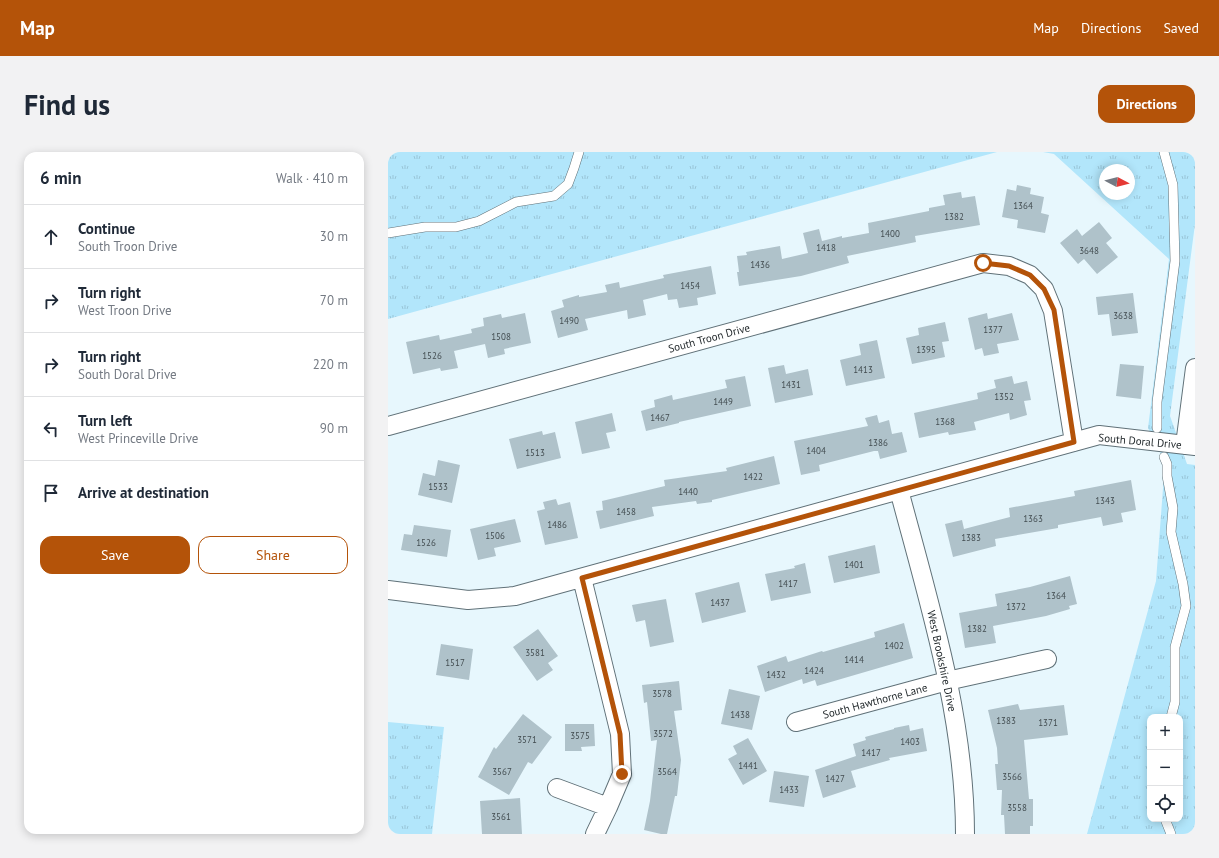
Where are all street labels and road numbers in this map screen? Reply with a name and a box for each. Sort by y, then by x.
street label: South Troon Drive [667,320,752,356]
street label: South Doral Drive [1098,430,1183,452]
street label: West Brookshire Drive [924,609,960,713]
street label: South Hawthorne Lane [821,680,929,722]

